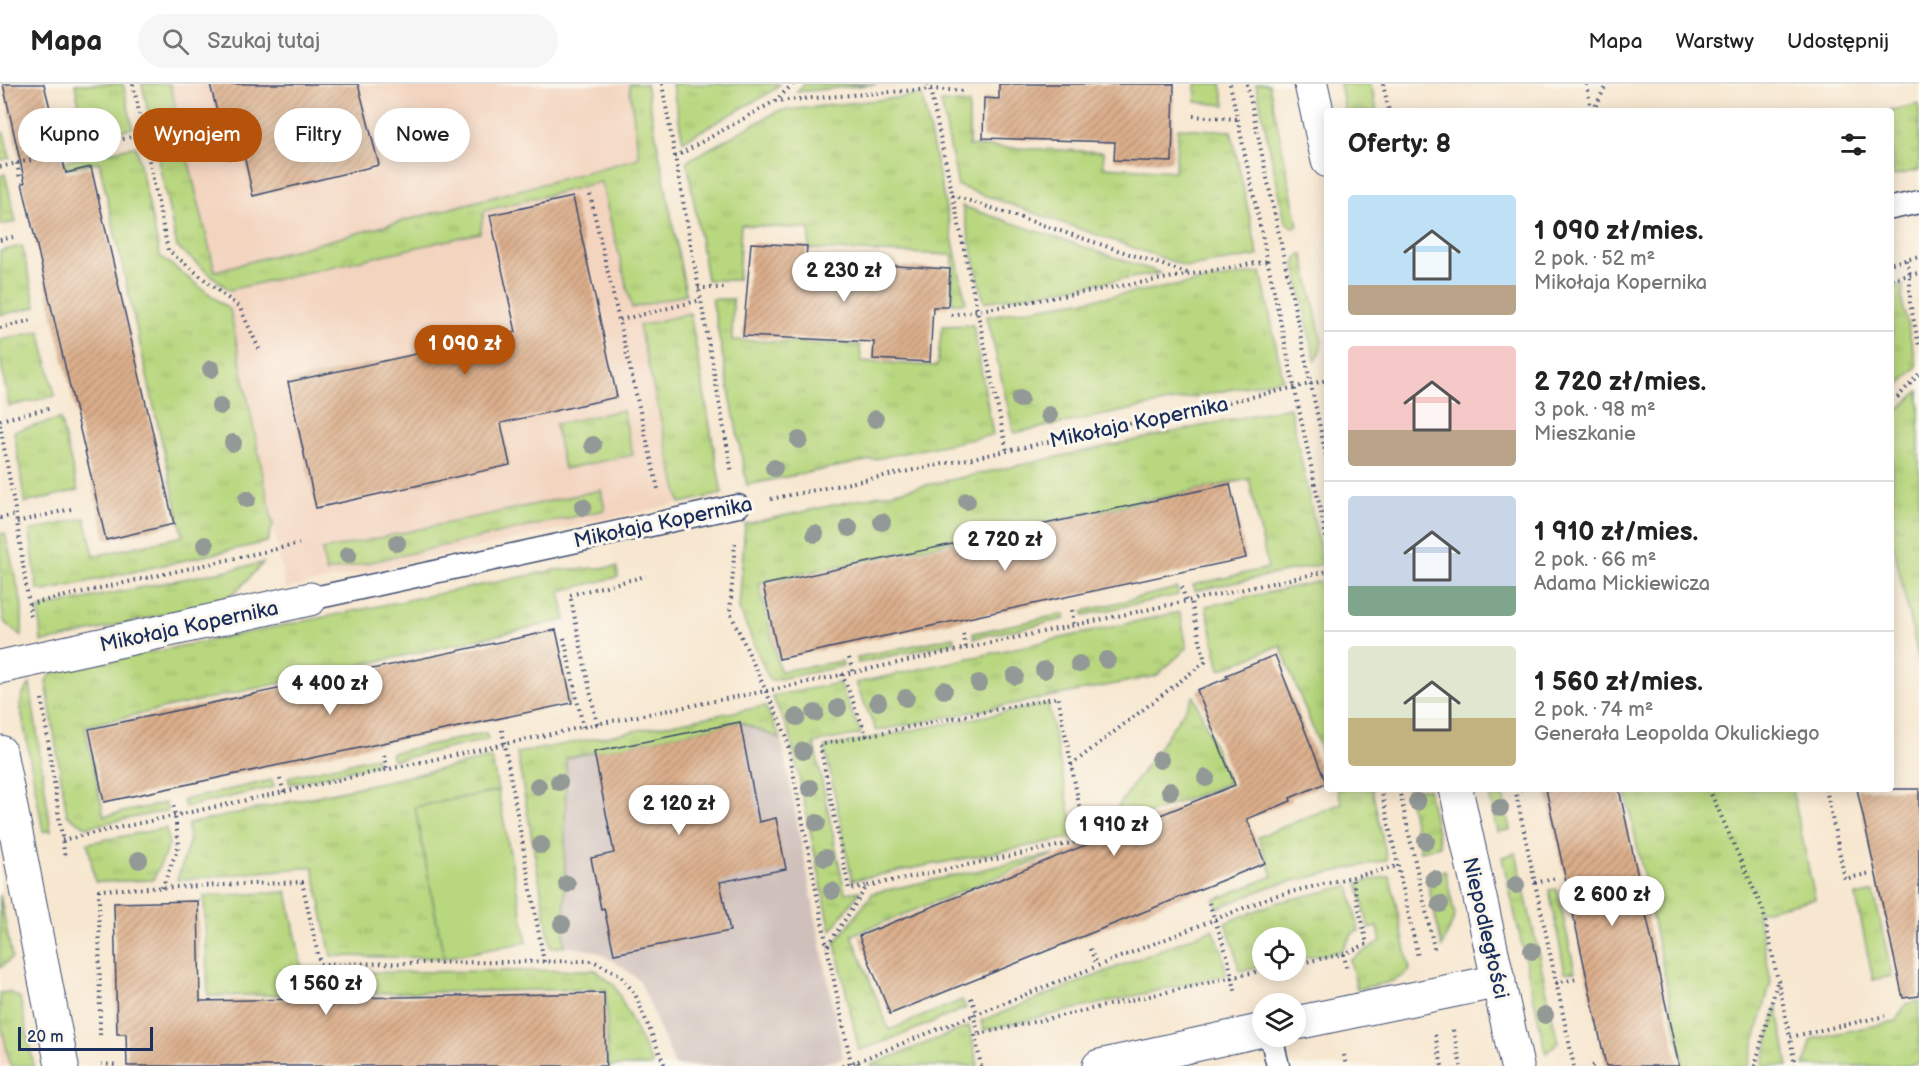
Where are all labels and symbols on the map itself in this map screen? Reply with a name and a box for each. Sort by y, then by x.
pin: 2 230 zł [782,252,906,303]
pin: 1 090 zł [403,325,527,376]
street label: Mikołaja Kopernika [1048,391,1231,454]
street label: Mikołaja Kopernika [572,491,755,554]
pin: 2 720 zł [943,521,1067,572]
street label: Mikołaja Kopernika [98,595,281,658]
pin: 4 400 zł [268,665,392,716]
pin: 2 120 zł [617,785,741,836]
pin: 1 910 zł [1052,806,1176,857]
street label: Niepodległości [1457,855,1514,1001]
pin: 2 600 zł [1550,876,1674,927]
pin: 1 560 zł [264,965,388,1016]
scale bar [18,1024,153,1052]

